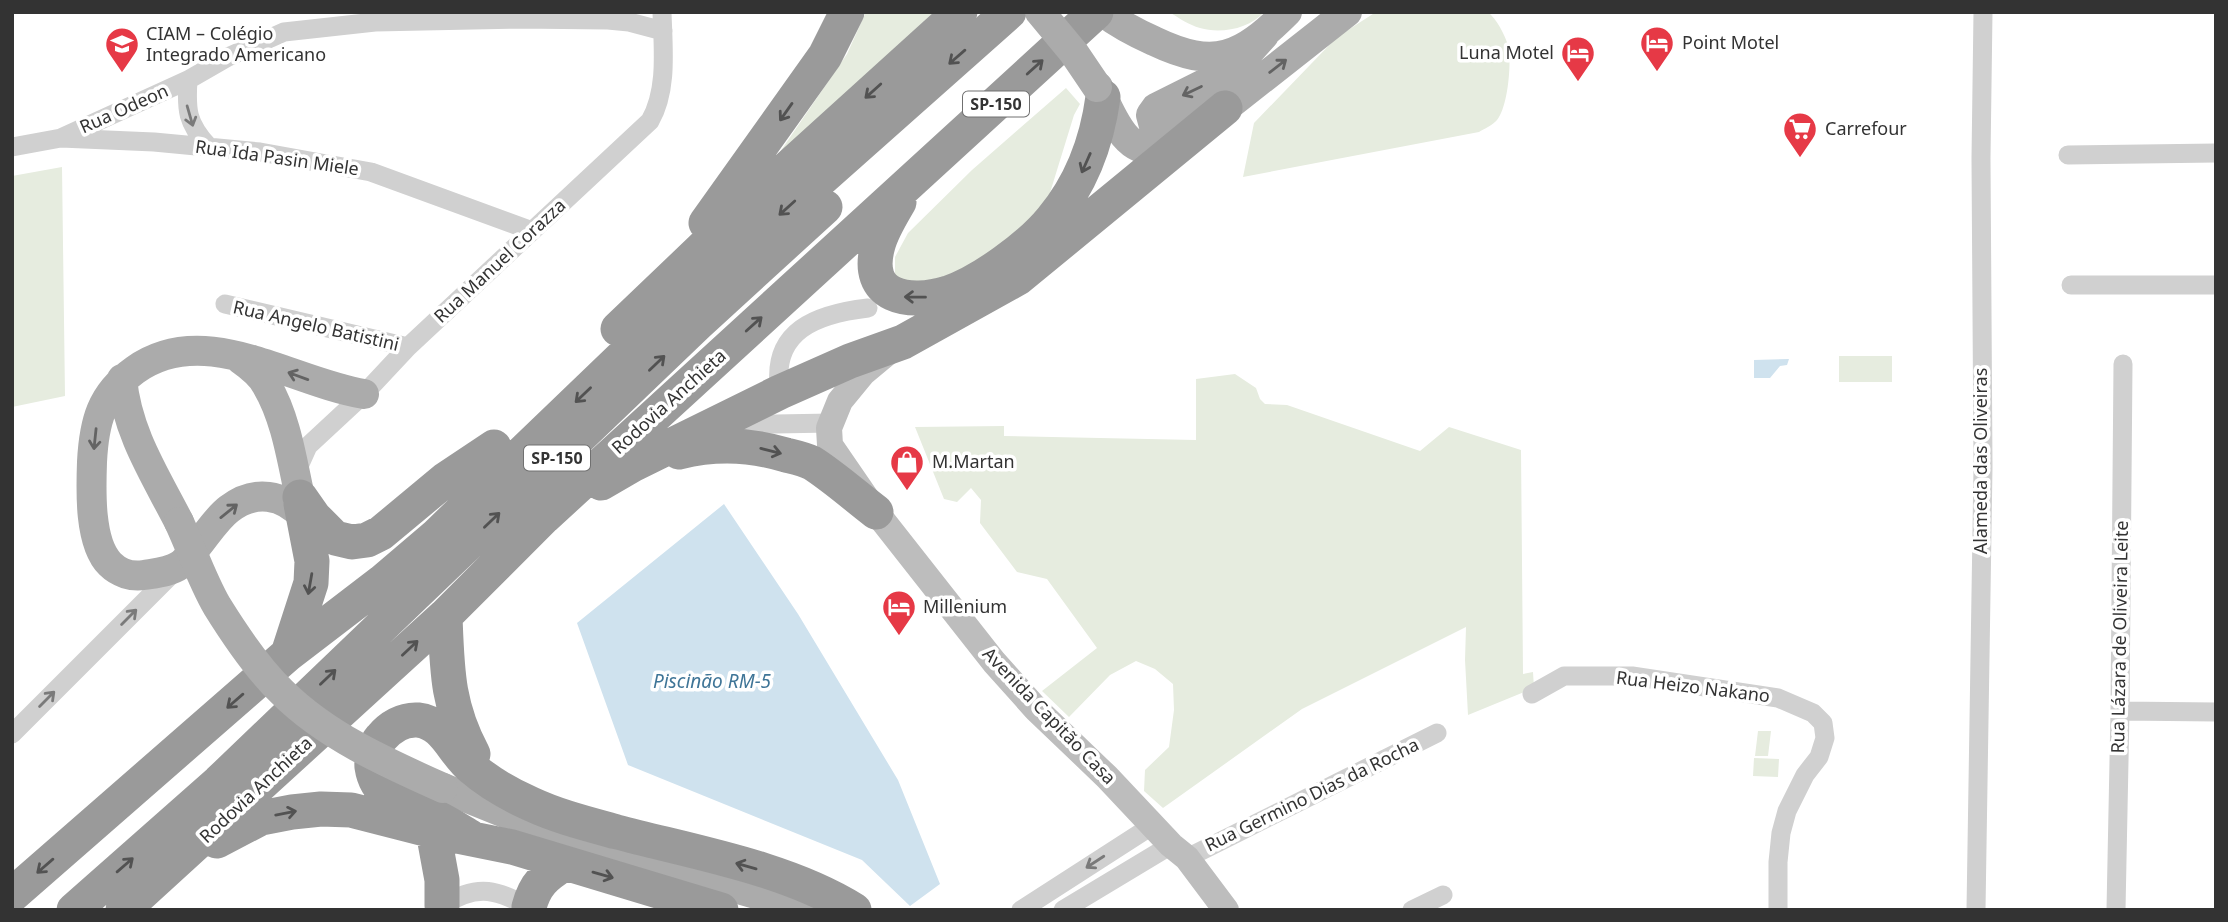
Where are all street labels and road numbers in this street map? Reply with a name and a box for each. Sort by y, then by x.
street label: Rua Odeon [76,78,172,138]
road number: SP-150 [963,92,1029,116]
street label: Rua Ida Pasin Miele [194,134,361,180]
street label: Rua Manuel Corazza [428,193,570,328]
street label: Rua Angelo Batistini [231,294,402,356]
street label: Rodovia Anchieta [606,343,731,459]
street label: Alameda das Oliveiras [1968,368,1992,554]
road number: SP-150 [524,446,590,471]
street label: Rua Lázara de Oliveira Leite [2105,520,2133,754]
street label: Avenida Capitão Casa [978,642,1122,789]
street label: Rua Heizo Nakano [1615,665,1771,707]
street label: Rodovia Anchieta [194,731,317,848]
street label: Rua Germino Dias da Rocha [1201,732,1422,856]

